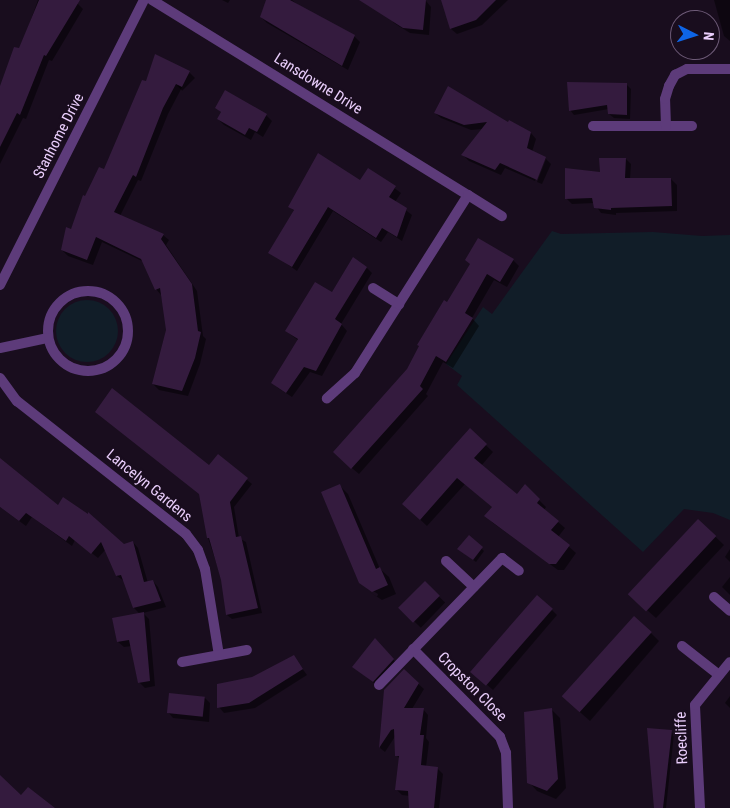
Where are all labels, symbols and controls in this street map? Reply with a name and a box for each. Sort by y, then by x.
north arrow [670,10,720,60]
text: N [701,31,717,41]
street label: Lansdowne Drive [270,50,366,118]
street label: Stanhome Drive [30,90,88,182]
street label: Lancelyn Gardens [103,446,195,526]
street label: Cropston Close [434,649,510,725]
street label: Roecliffe [672,711,692,765]

